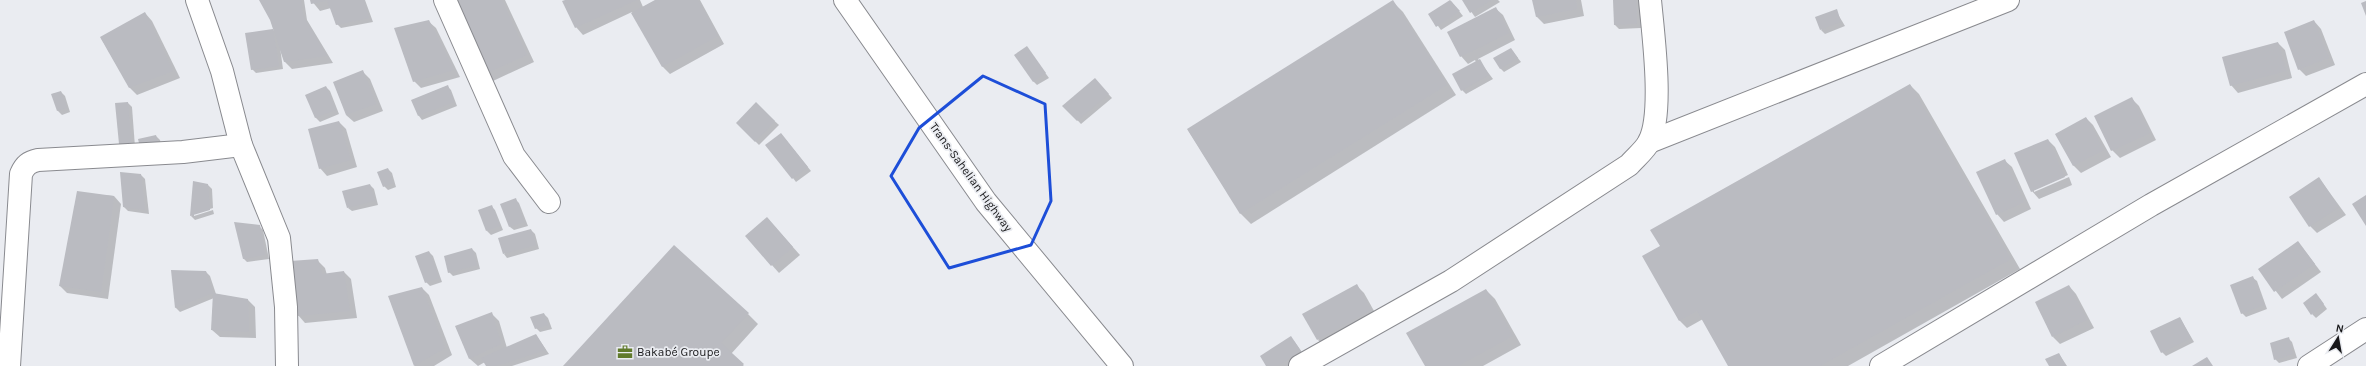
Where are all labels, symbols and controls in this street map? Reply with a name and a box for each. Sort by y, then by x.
street label: Trans-Sahelian Highway [927,120,1015,235]
north arrow [2318,318,2358,358]
text: N [2335,322,2345,336]
office icon: Bakabé Groupe [616,343,634,361]
place label: Bakabé Groupe [637,345,720,359]

